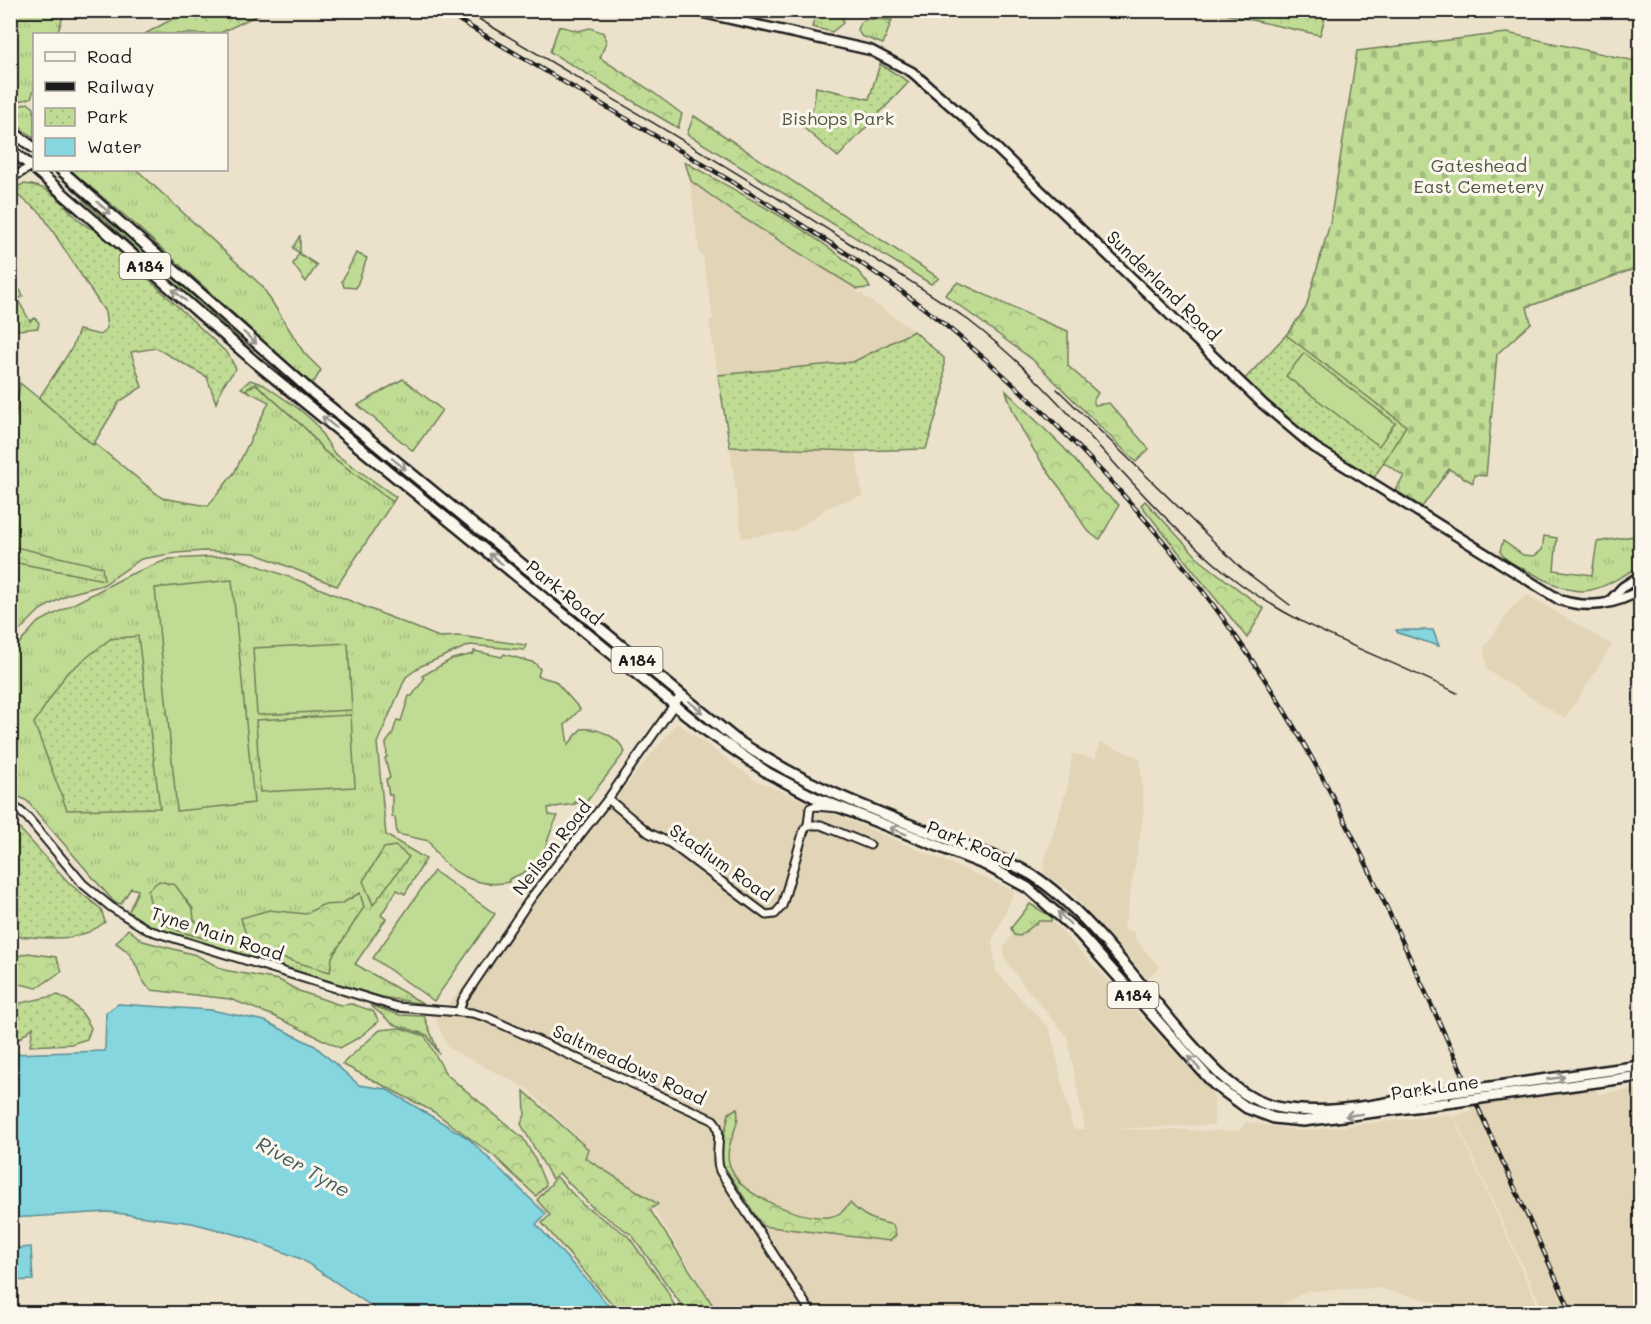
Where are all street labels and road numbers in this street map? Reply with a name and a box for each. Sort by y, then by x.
street label: Sunderland Road [1102,225,1226,346]
road number: A184 [120,253,170,279]
street label: Park Road [522,554,608,630]
road number: A184 [612,647,662,673]
street label: Neilson Road [507,795,596,900]
street label: Park Road [924,814,1017,872]
street label: Stadium Road [665,818,778,907]
street label: Tyne Main Road [148,900,287,966]
road number: A184 [1108,982,1158,1008]
street label: Saltmeadows Road [549,1018,710,1110]
street label: Park Lane [1389,1069,1480,1105]

